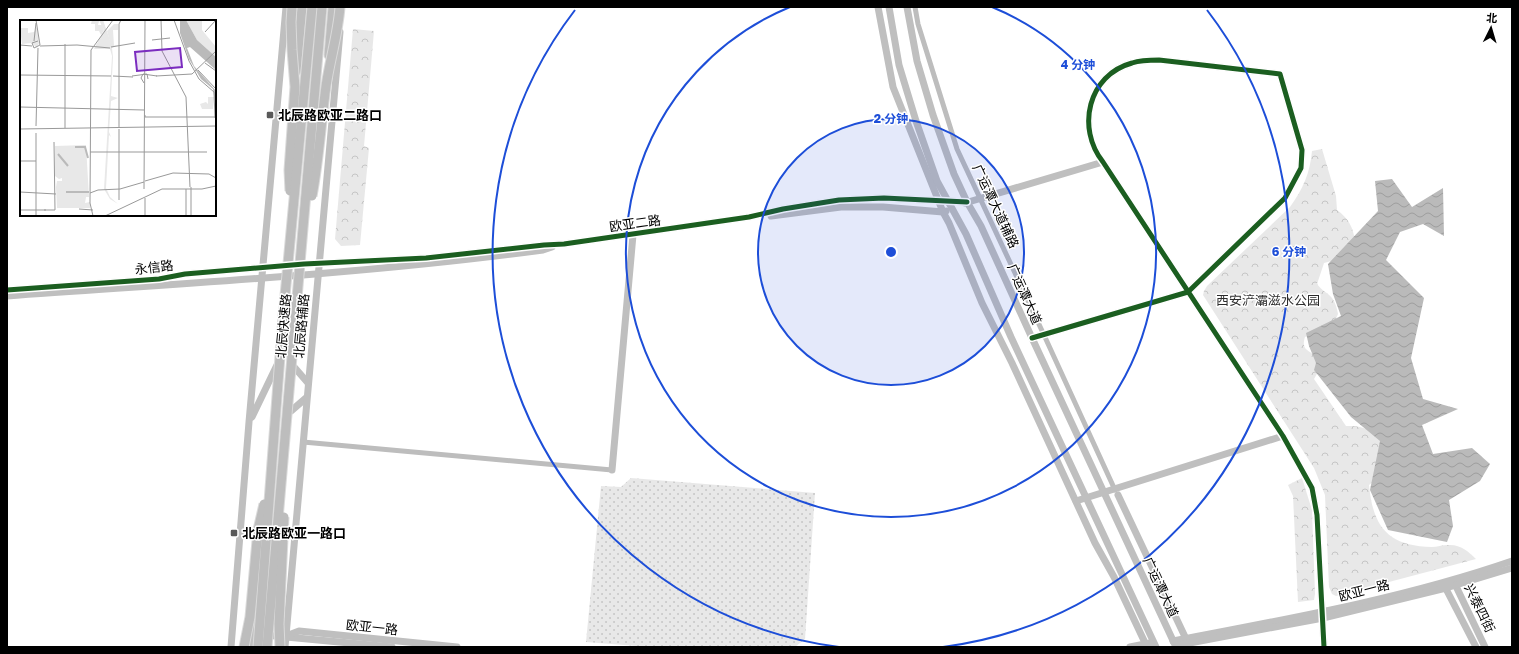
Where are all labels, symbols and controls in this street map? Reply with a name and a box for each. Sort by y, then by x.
north arrow [1471,8,1511,48]
text: 北 [1486,11,1498,24]
inset map [20,20,216,216]
text: 4 分钟 [1061,57,1095,72]
place label: 北辰路欧亚二路口 [278,107,382,123]
marker: 北辰路欧亚二路口 [265,110,275,120]
text: 2 分钟 [874,111,908,126]
street label: 广运潭大道辅路 [970,161,1022,251]
street label: 欧亚二路 [608,211,662,235]
text: 6 分钟 [1272,244,1306,259]
centre of rings [884,245,898,259]
street label: 永信路 [134,257,174,277]
street label: 广运潭大道 [1004,261,1046,327]
park label: 西安浐灞滋水公园 [1216,292,1320,308]
street label: 北辰快速路 [272,293,294,359]
street label: 北辰路辅路 [290,293,312,359]
place label: 北辰路欧亚一路口 [242,525,346,541]
marker: 北辰路欧亚一路口 [229,528,239,538]
street label: 广运潭大道 [1140,554,1182,620]
street label: 欧亚一路 [1337,576,1391,604]
street label: 兴泰四街 [1461,581,1499,635]
street label: 欧亚一路 [345,616,399,638]

